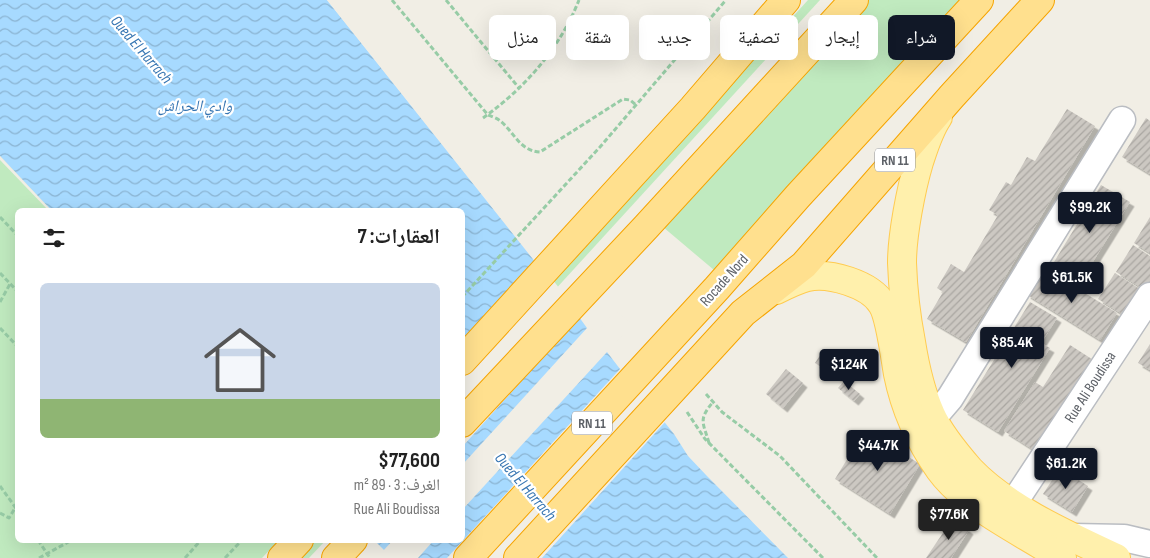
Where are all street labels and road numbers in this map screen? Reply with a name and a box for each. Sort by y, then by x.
road number: RN 11 [875,148,915,172]
street label: Rocade Nord [696,250,753,310]
street label: Rue Ali Boudissa [1060,348,1121,426]
road number: RN 11 [572,412,612,434]

